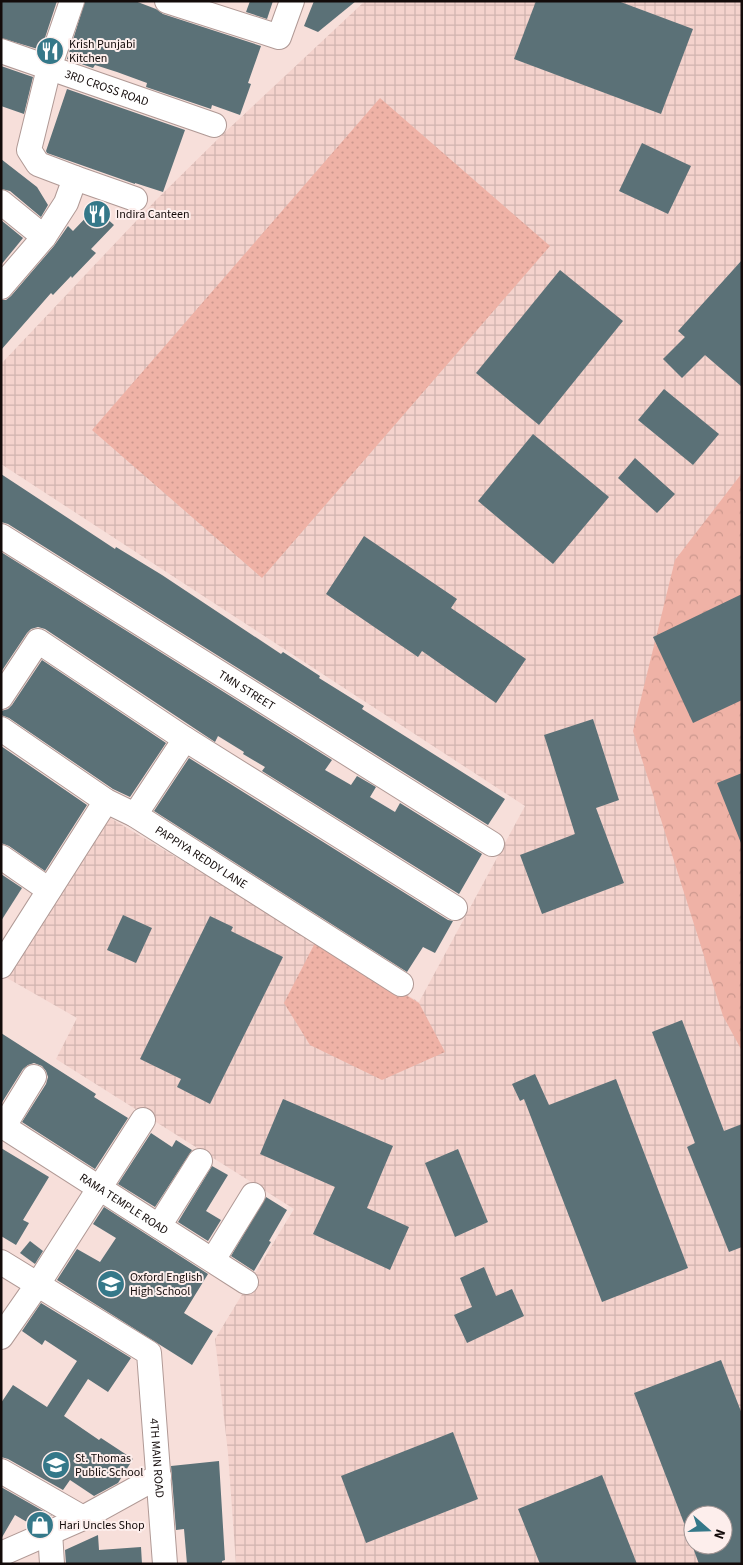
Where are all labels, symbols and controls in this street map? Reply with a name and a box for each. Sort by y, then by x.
restaurant icon: Krish Punjabi Kitchen [35,36,65,66]
place label: Krish Punjabi Kitchen [69,36,136,67]
street label: 3RD CROSS ROAD [62,66,151,111]
restaurant icon: Indira Canteen [82,199,112,229]
place label: Indira Canteen [116,206,189,223]
street label: TMN STREET [215,666,278,715]
street label: PAPPIYA REDDY LANE [152,822,250,893]
street label: RAMA TEMPLE ROAD [76,1169,171,1239]
school or university icon: Oxford English High School [96,1269,126,1299]
place label: Oxford English High School [130,1269,203,1300]
street label: 4TH MAIN ROAD [145,1418,168,1498]
school or university icon: St. Thomas Public School [41,1450,71,1480]
place label: St. Thomas Public School [75,1450,143,1481]
north arrow [683,1505,733,1555]
shop icon: Hari Uncles Shop [25,1510,55,1540]
place label: Hari Uncles Shop [59,1517,145,1534]
text: N [708,1526,730,1542]

